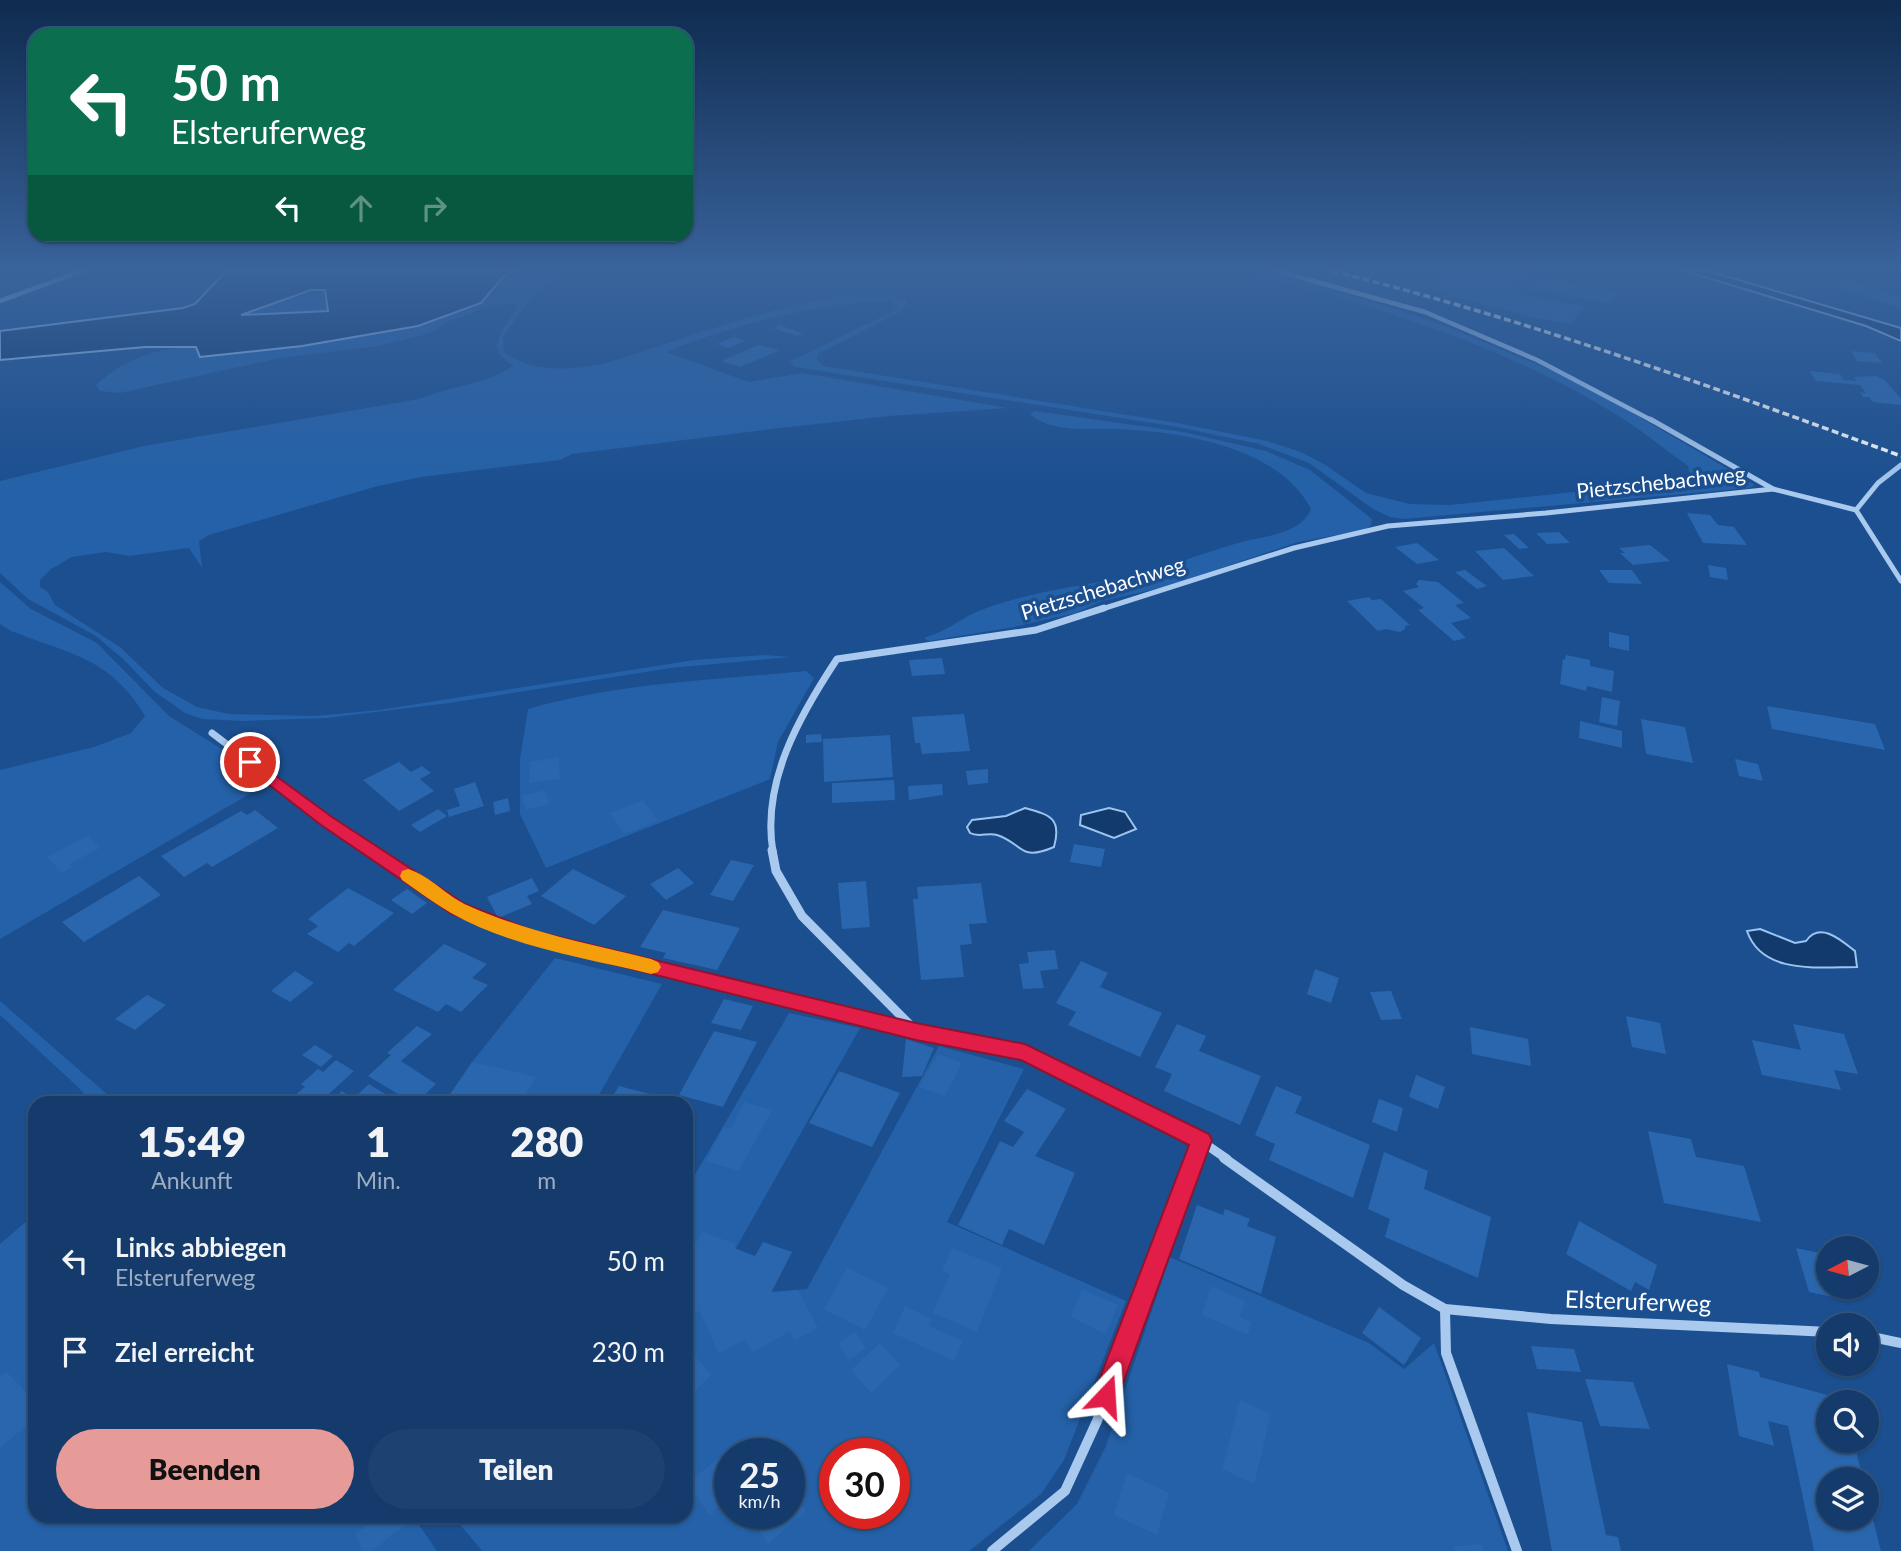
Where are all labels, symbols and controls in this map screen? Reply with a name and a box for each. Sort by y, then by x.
text: 50 m [171,53,281,111]
icon: left [56,56,147,147]
text: Elsteruferweg [171,112,366,151]
icon: left [269,189,307,227]
icon: ahead [342,189,380,227]
icon: right [415,189,453,227]
street label: Pietzschebachweg [1575,460,1747,503]
street label: Pietzschebachweg [1018,551,1187,624]
pin [220,732,280,792]
icon: arrive [231,743,269,781]
text: 15:49 [138,1116,246,1166]
text: 1 [366,1116,390,1166]
text: 280 [510,1116,583,1166]
text: Ankunft [151,1166,233,1194]
text: Min. [356,1166,401,1194]
text: m [537,1166,556,1194]
text: Links abbiegen [115,1231,287,1263]
north arrow [1816,1236,1880,1298]
map controls [1816,1236,1879,1530]
icon: left [56,1242,94,1280]
text: 50 m [607,1245,665,1277]
text: Elsteruferweg [115,1263,255,1291]
street label: Elsteruferweg [1564,1283,1712,1318]
button: sound [1816,1313,1879,1376]
icon: arrive [56,1333,94,1371]
text: Ziel erreicht [115,1336,254,1368]
text: 230 m [592,1336,665,1368]
position arrow [1069,1359,1143,1433]
button: search [1816,1390,1879,1453]
button: Beenden [56,1429,354,1509]
button: Teilen [368,1429,665,1509]
speed limit sign: 30 [819,1438,910,1529]
text: 25 [739,1453,780,1495]
button: layers [1816,1467,1879,1530]
text: km/h [738,1490,781,1512]

